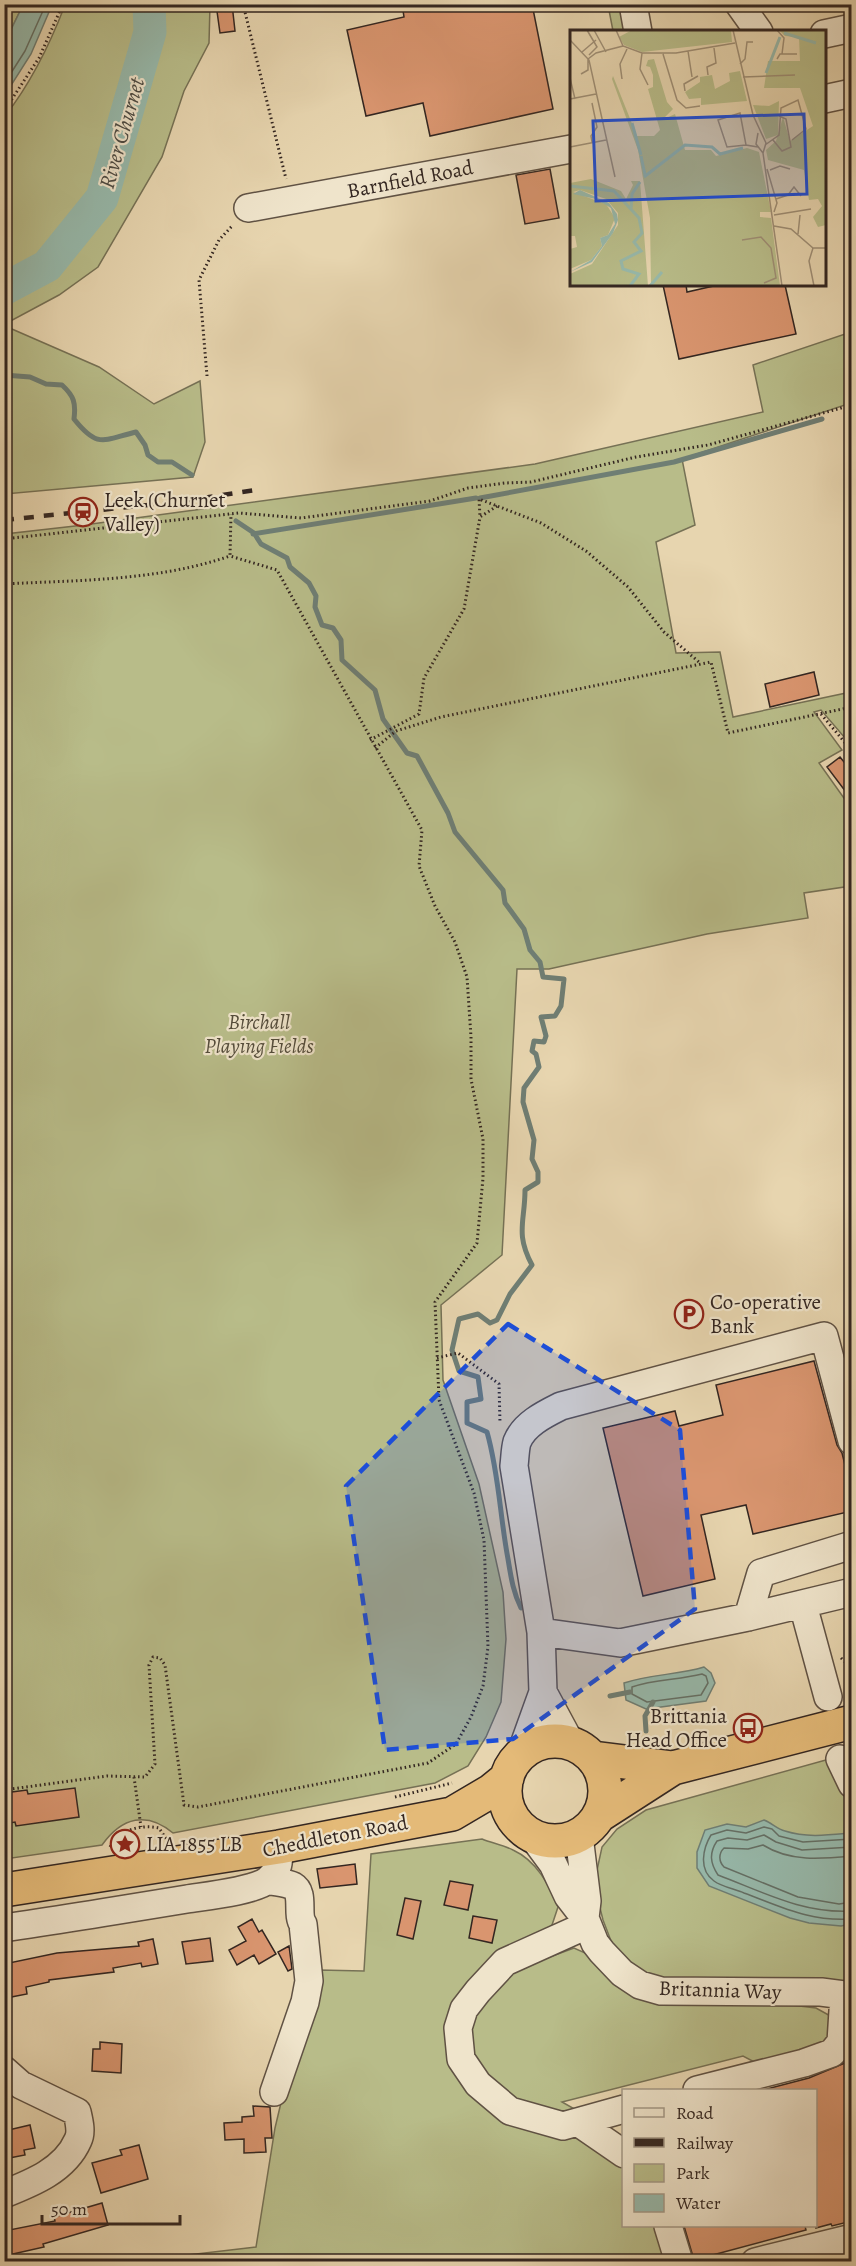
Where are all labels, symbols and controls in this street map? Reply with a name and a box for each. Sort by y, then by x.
inset map [570,30,826,286]
water label: River Churnet [92,74,152,192]
street label: Barnfield Road [345,153,476,205]
place label: Leek (Churnet Valley) [103,486,226,538]
station icon: Leek (Churnet Valley) [67,496,99,528]
park label: Birchall Playing Fields [204,1008,314,1060]
place label: Co-operative Bank [710,1288,821,1340]
parking icon: Co-operative Bank [673,1298,705,1330]
place label: Brittania Head Office [626,1702,727,1754]
bus stop icon: Brittania Head Office [732,1712,764,1744]
street label: Cheddleton Road [260,1808,411,1864]
place icon: LIA 1855 LB [109,1828,141,1860]
place label: LIA 1855 LB [146,1830,242,1858]
street label: Britannia Way [658,1974,782,2006]
legend [622,2089,817,2227]
text: Road [676,2101,714,2125]
text: Railway [676,2131,734,2155]
text: Park [676,2161,710,2185]
scale bar [42,2188,180,2226]
text: Water [675,2191,721,2215]
text: 50 m [51,2197,87,2221]

